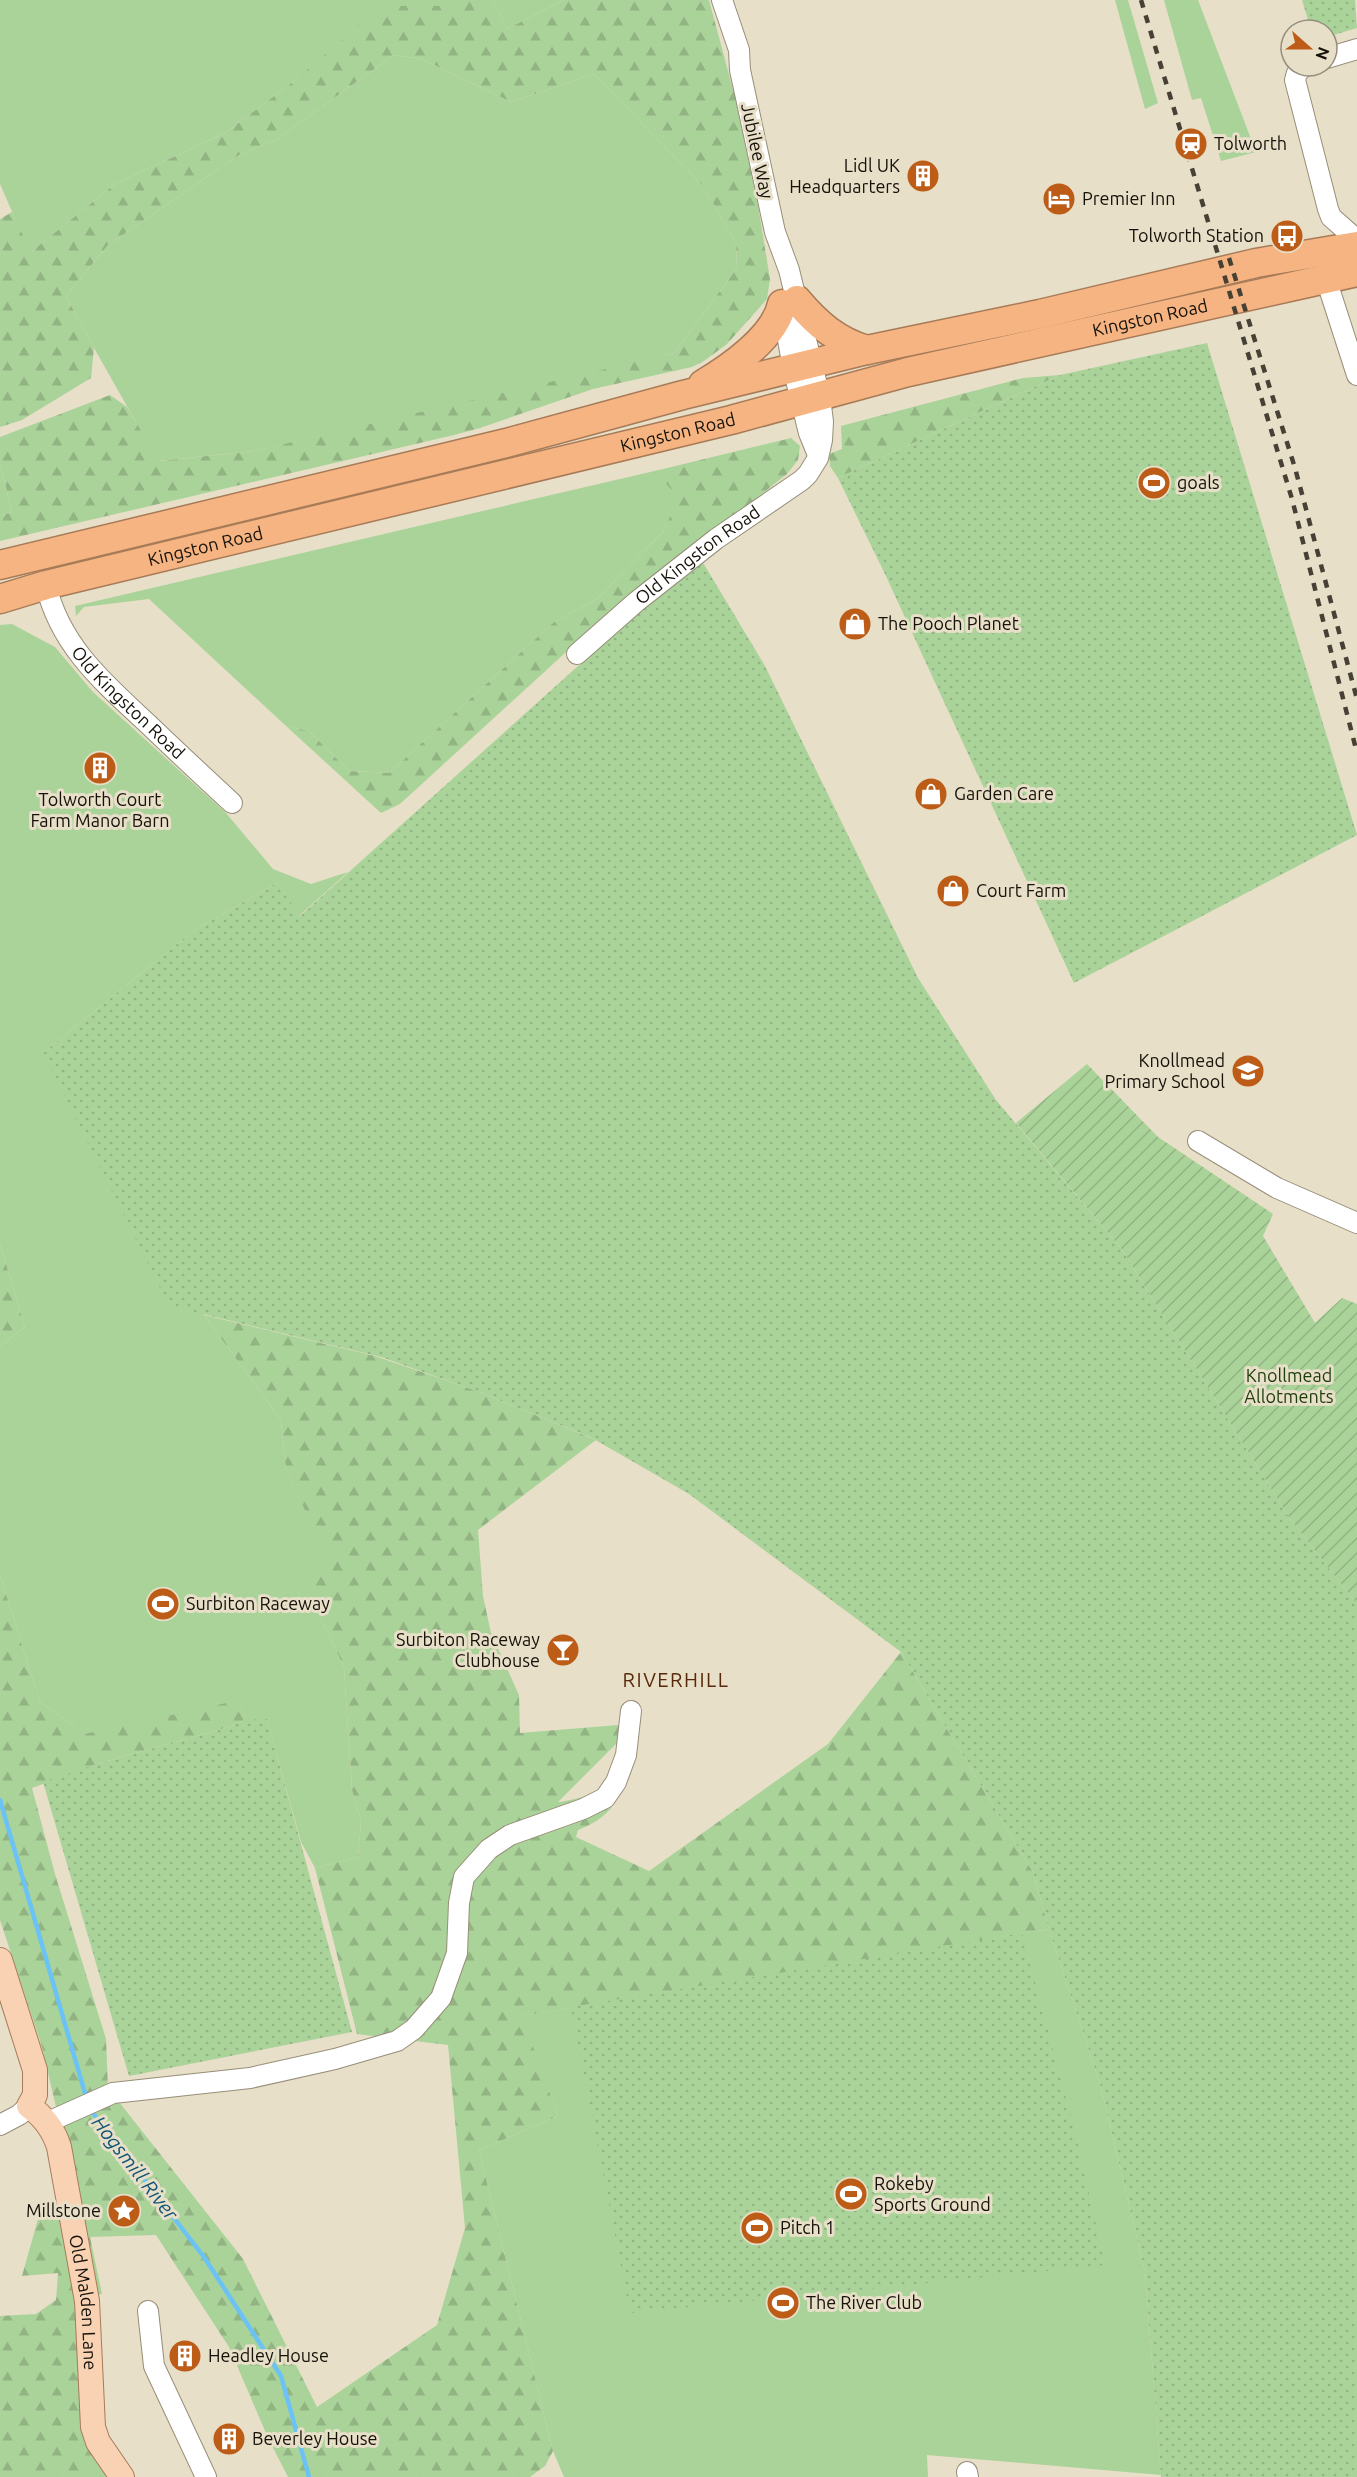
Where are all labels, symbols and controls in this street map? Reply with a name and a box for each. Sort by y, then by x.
north arrow [1279,18,1339,78]
text: N [1312,45,1334,62]
street label: Jubilee Way [738,101,778,201]
station icon: Tolworth [1173,126,1209,162]
place label: Tolworth [1214,133,1287,153]
place label: Lidl UK Headquarters [789,155,900,196]
building icon: Lidl UK Headquarters [905,158,941,194]
hotel icon: Premier Inn [1041,181,1077,217]
place label: Premier Inn [1082,188,1175,208]
bus stop icon: Tolworth Station [1269,218,1305,254]
place label: Tolworth Station [1129,225,1264,245]
street label: Kingston Road [1090,295,1209,340]
street label: Kingston Road [618,408,737,455]
sports icon: goals [1136,465,1172,501]
place label: goals [1177,472,1220,492]
street label: Old Kingston Road [631,501,763,608]
street label: Kingston Road [146,522,265,569]
shop icon: The Pooch Planet [837,606,873,642]
place label: The Pooch Planet [878,613,1019,633]
street label: Old Kingston Road [68,642,189,762]
building icon: Tolworth Court Farm Manor Barn [82,750,118,786]
shop icon: Garden Care [913,776,949,812]
place label: Garden Care [954,783,1054,803]
place label: Tolworth Court Farm Manor Barn [31,789,169,830]
shop icon: Court Farm [935,873,971,909]
place label: Court Farm [976,880,1066,900]
place label: Knollmead Primary School [1104,1050,1225,1091]
school or university icon: Knollmead Primary School [1230,1053,1266,1089]
park label: Knollmead Allotments [1244,1365,1334,1406]
sports icon: Surbiton Raceway [145,1586,181,1622]
place label: Surbiton Raceway [186,1593,330,1613]
place label: Surbiton Raceway Clubhouse [396,1629,540,1670]
bar icon: Surbiton Raceway Clubhouse [545,1632,581,1668]
district label: RIVERHILL [623,1668,729,1691]
water label: Hogsmill River [88,2111,184,2225]
place label: Rokeby Sports Ground [874,2173,991,2214]
sports icon: Rokeby Sports Ground [833,2176,869,2212]
place icon: Millstone [106,2193,142,2229]
place label: Millstone [26,2200,101,2220]
sports icon: Pitch 1 [739,2210,775,2246]
place label: Pitch 1 [780,2217,835,2237]
street label: Old Malden Lane [66,2233,101,2371]
sports icon: The River Club [765,2285,801,2321]
place label: The River Club [806,2292,922,2312]
building icon: Headley House [167,2338,203,2374]
place label: Headley House [208,2345,329,2365]
building icon: Beverley House [211,2421,247,2457]
place label: Beverley House [252,2428,377,2448]

